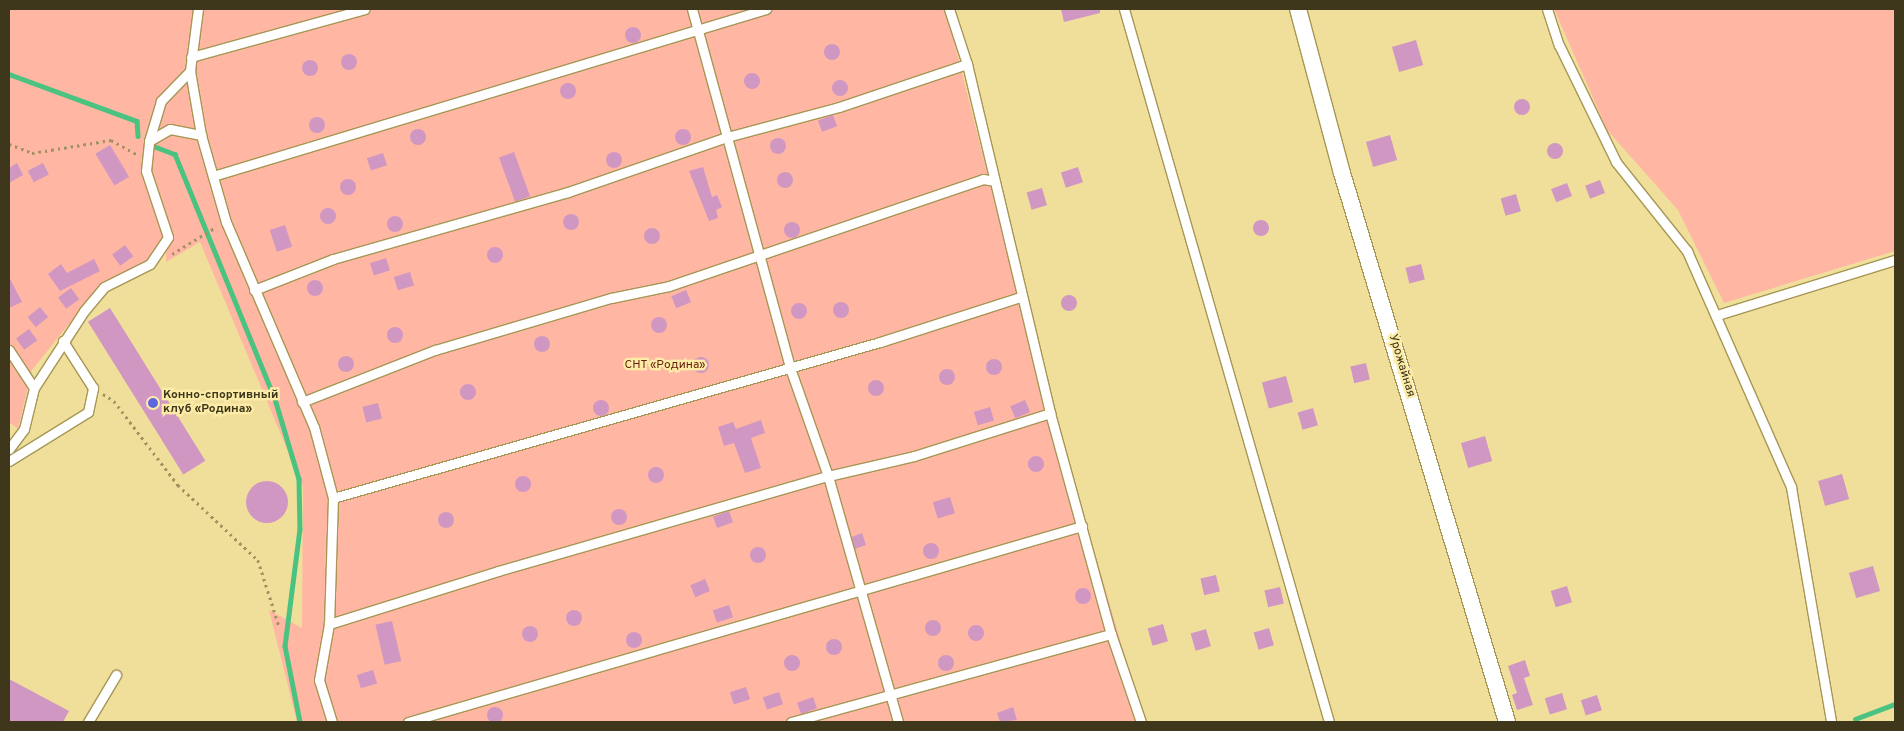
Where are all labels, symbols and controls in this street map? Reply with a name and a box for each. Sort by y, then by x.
street label: Урожайная [1385,333,1417,399]
park label: СНТ «Родина» [624,359,706,373]
place label: Конно-спортивный клуб «Родина» [163,389,278,417]
marker: Конно-спортивный клуб «Родина» [147,397,159,409]

